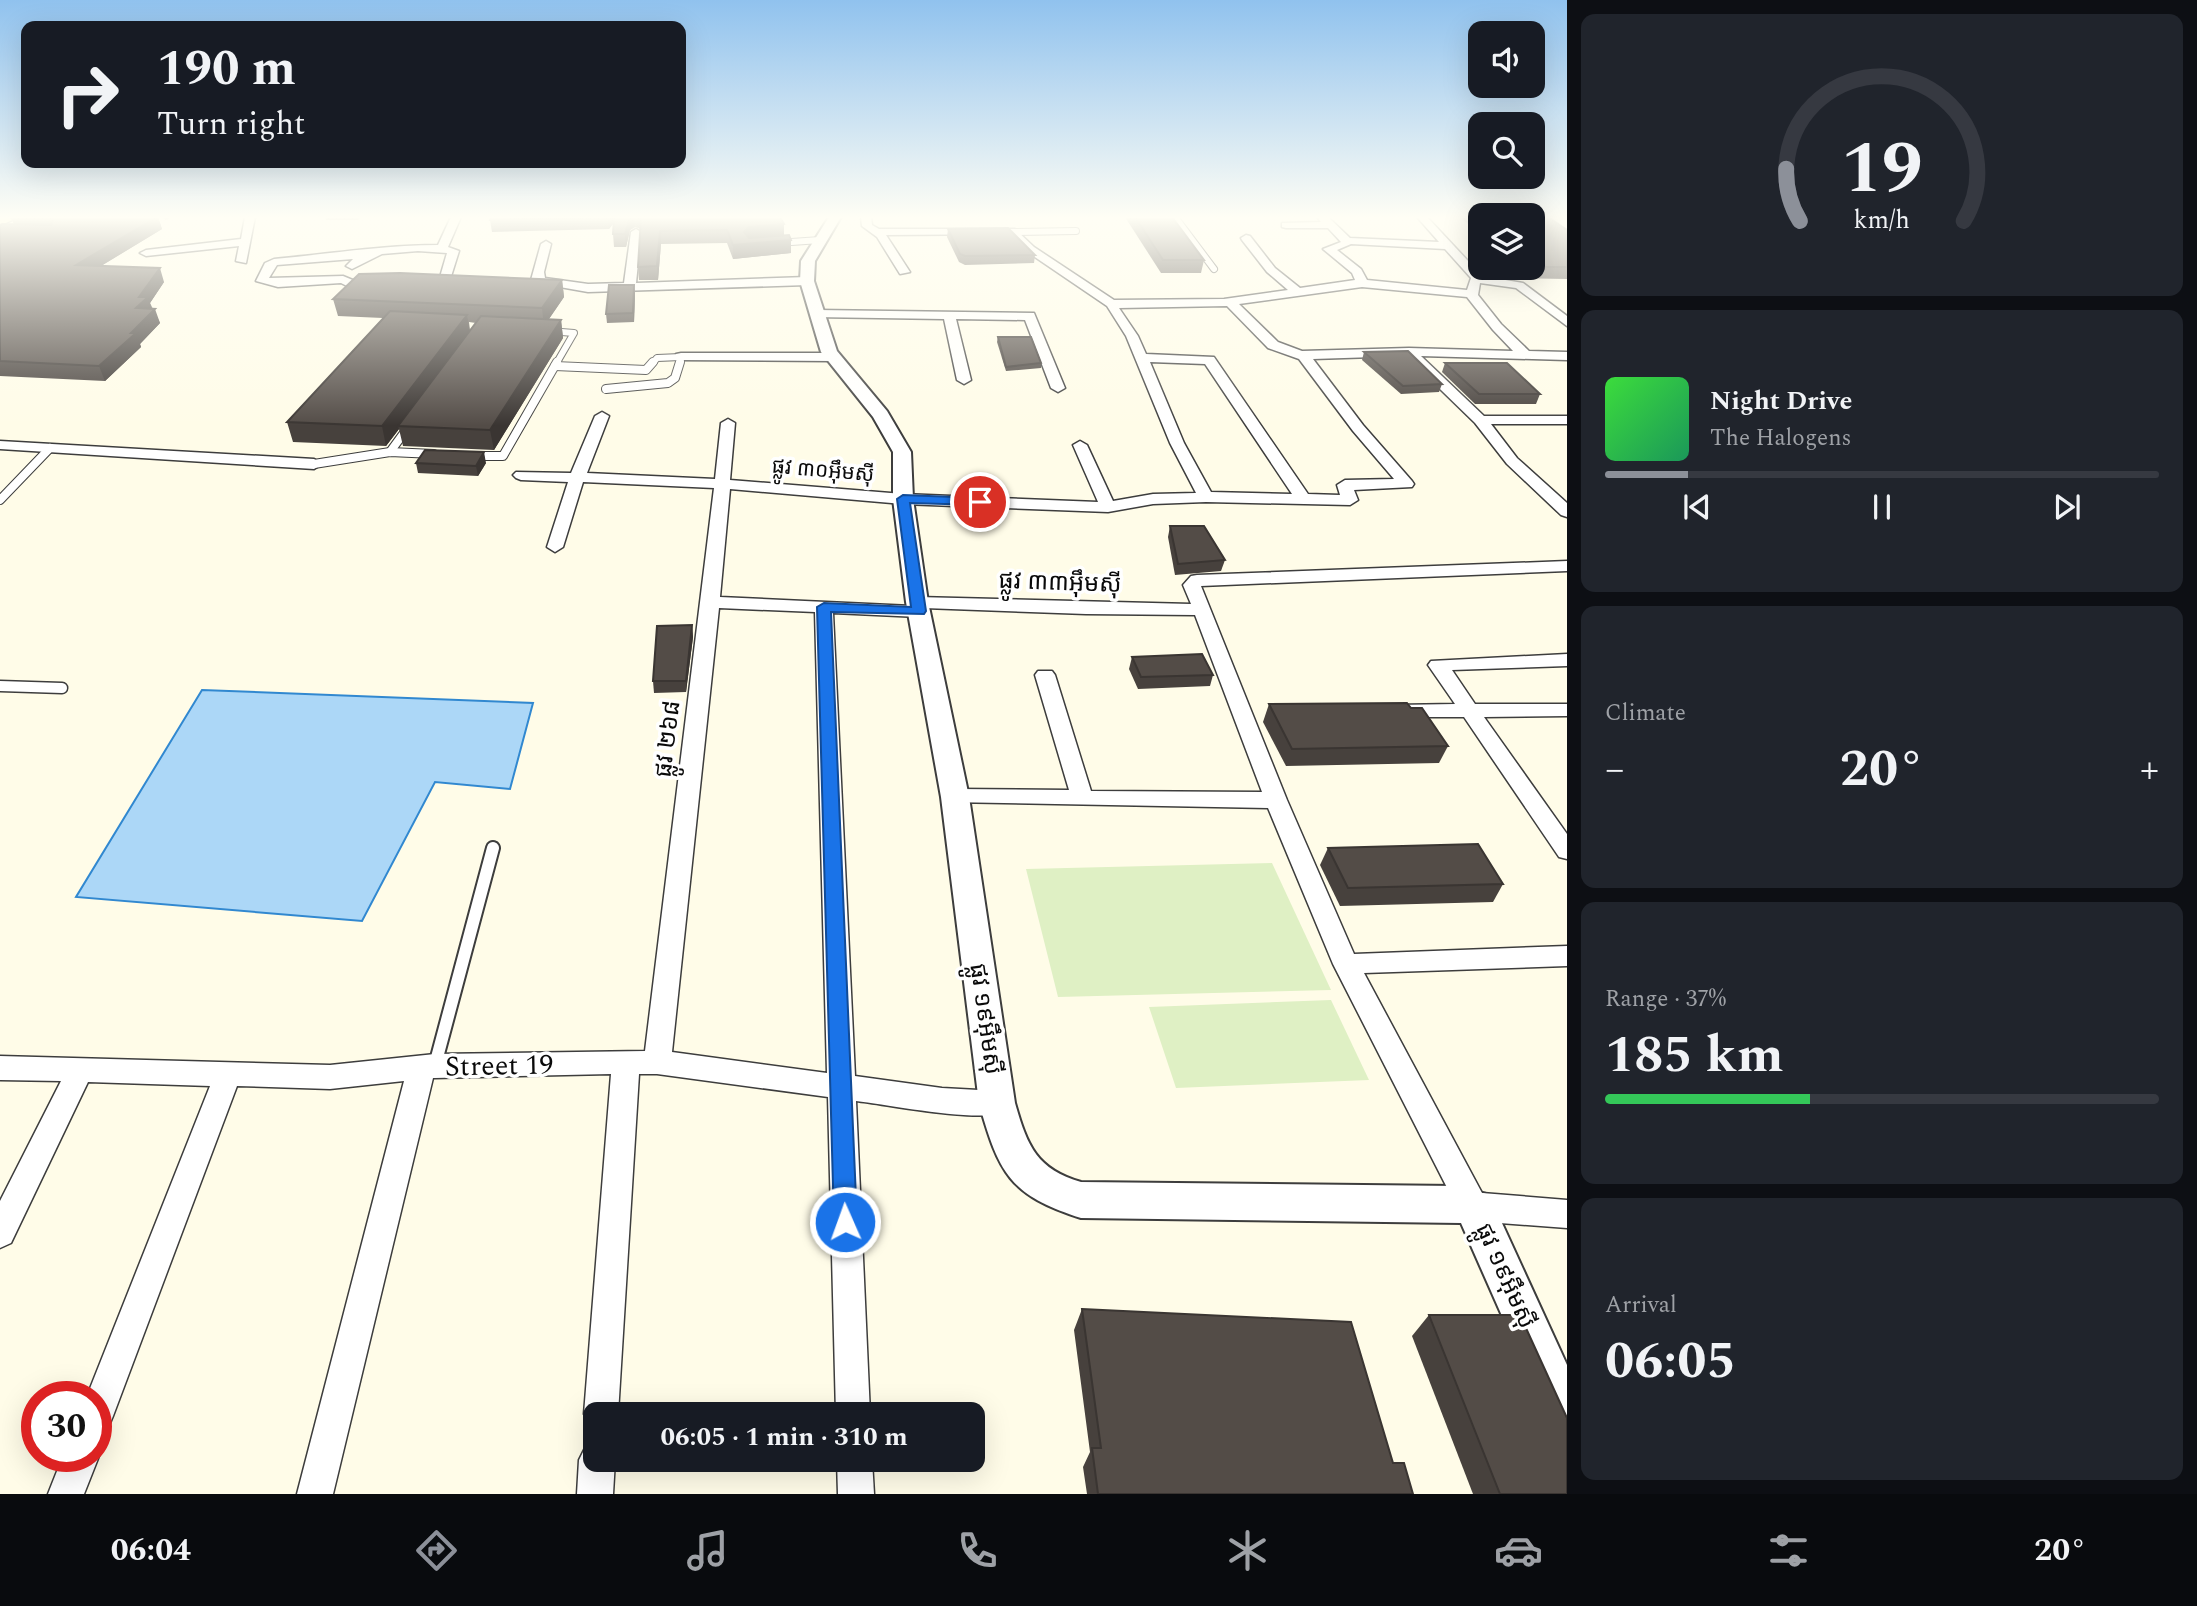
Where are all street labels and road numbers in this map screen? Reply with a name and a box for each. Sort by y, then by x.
street label: ផ្លូវ ៣០អ៊ឹមស៊ី [770,451,876,494]
street label: ផ្លូវ ៣៣អ៊ឹមស៊ី [998,563,1122,606]
street label: ផ្លូវ ២៦៨ [645,698,694,780]
street label: ផ្លូវ ១៩អ៊ឹមស៊ី [956,961,1011,1078]
street label: Street 19 [444,1044,554,1088]
street label: ផ្លូវ ១៩អ៊ឹមស៊ី [1463,1217,1544,1336]

